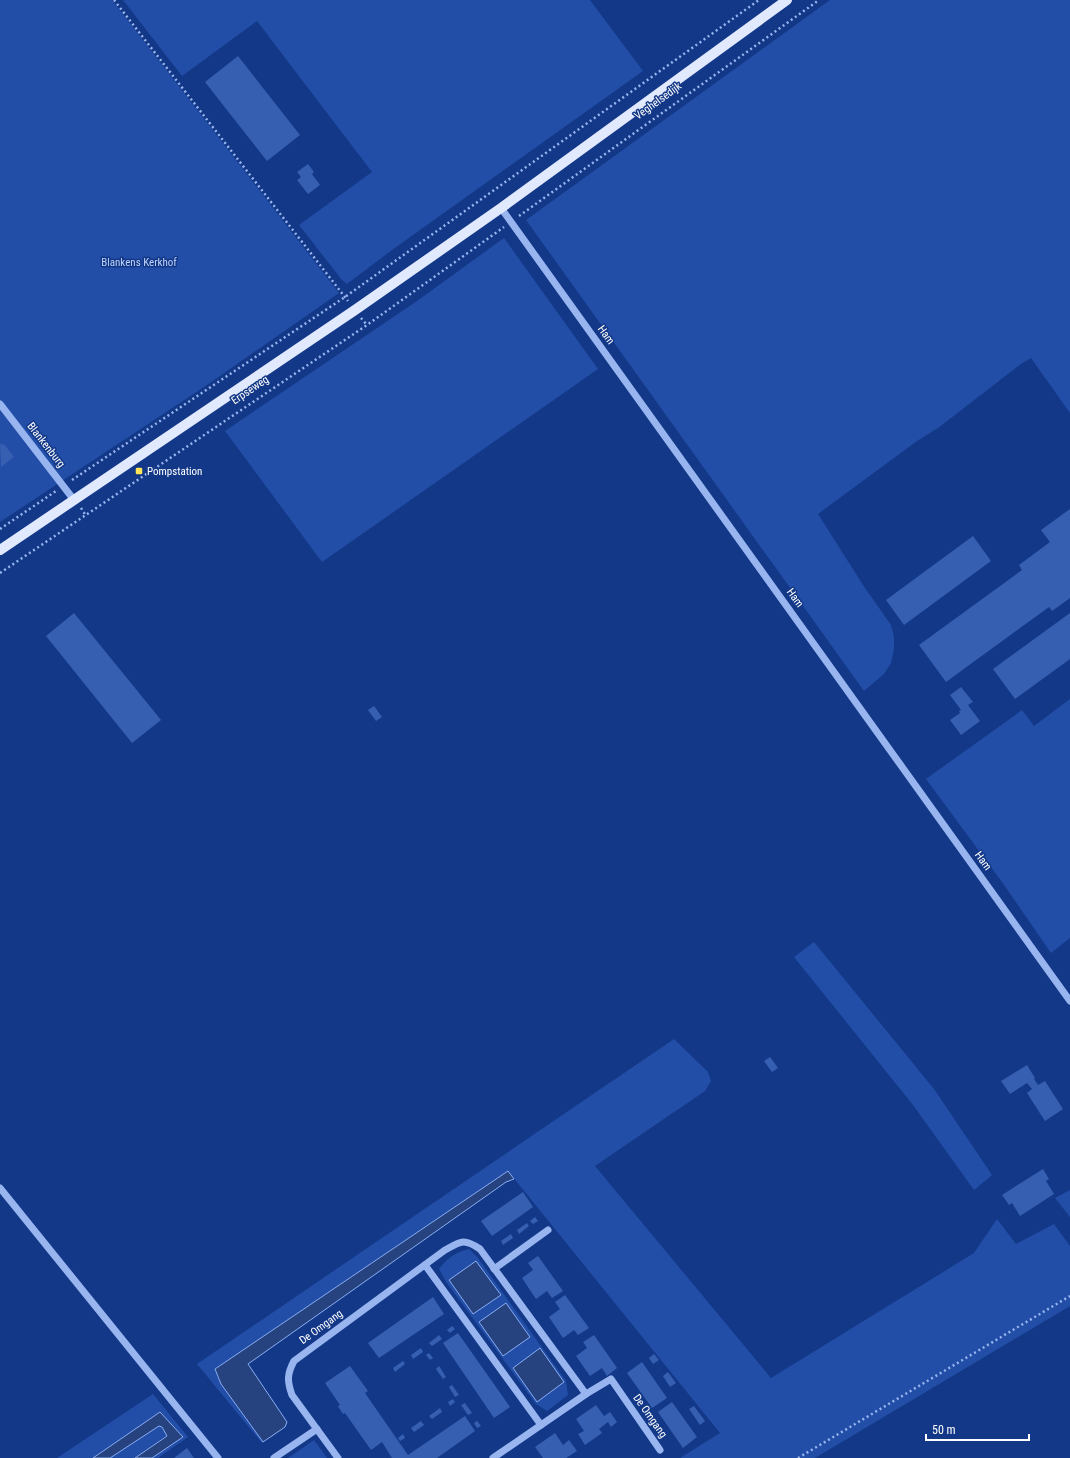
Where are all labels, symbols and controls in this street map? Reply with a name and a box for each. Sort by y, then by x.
street label: Veghelsedijk [632,80,684,122]
park label: Blankens Kerkhof [101,256,177,269]
street label: Ham [595,323,617,347]
street label: Erpseweg [229,373,271,407]
street label: Blankenburg [24,420,68,470]
place label: Pompstation [147,465,202,478]
marker: Pompstation [134,466,144,476]
street label: Ham [784,586,806,610]
street label: Ham [972,849,994,873]
street label: De Omgang [297,1307,345,1347]
street label: De Omgang [630,1392,670,1440]
scale bar [926,1416,1029,1442]
text: 50 m [932,1423,956,1437]

